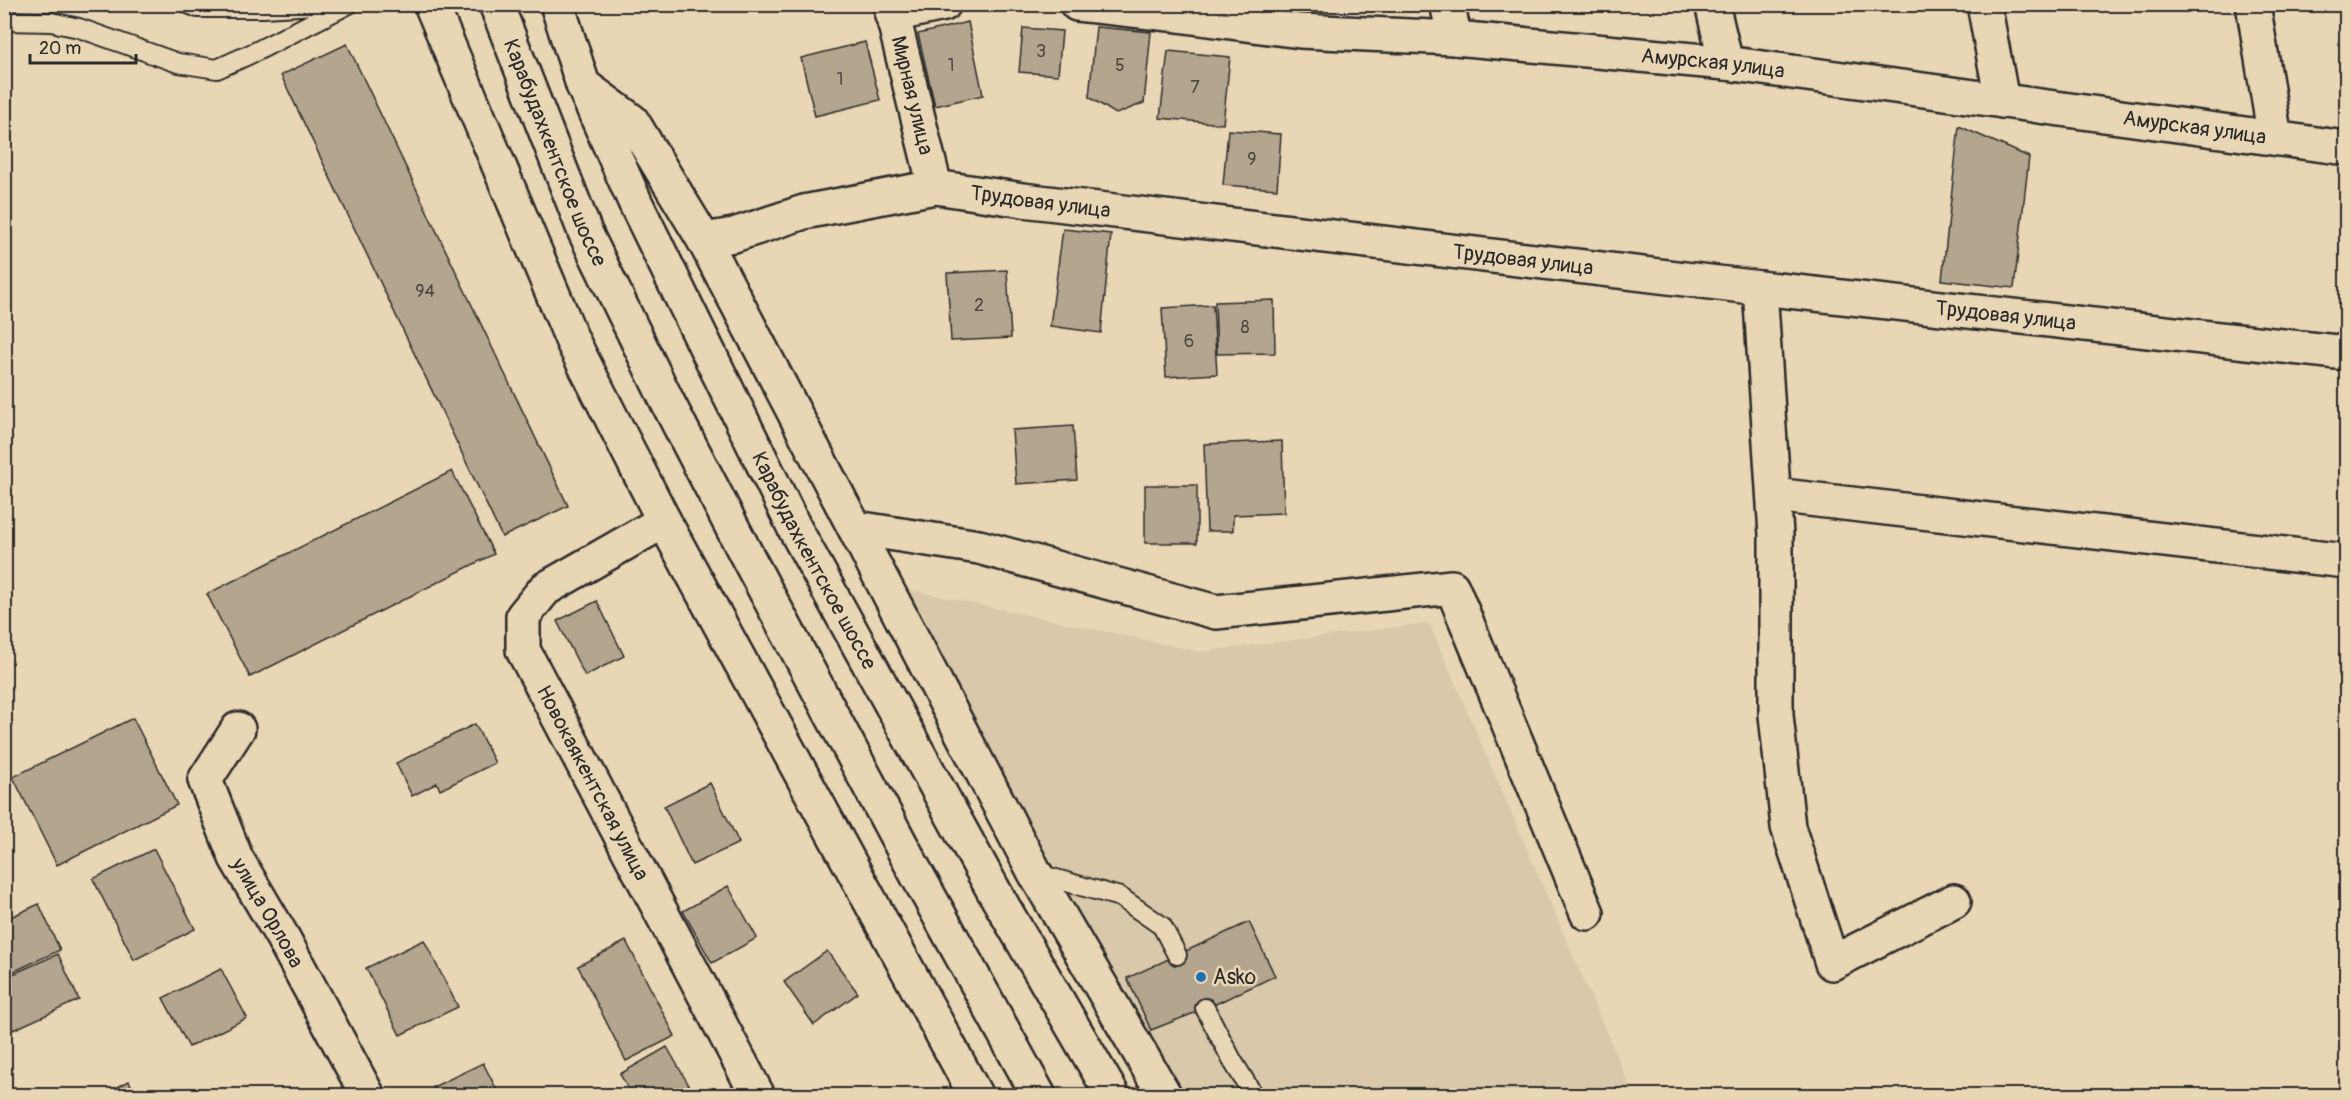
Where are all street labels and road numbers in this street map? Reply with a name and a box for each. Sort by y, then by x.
street label: Мирная улица [885,33,940,157]
street label: Карабудахкентское шоссе [497,35,613,271]
street label: Амурская улица [1640,42,1787,84]
street label: Амурская улица [2121,104,2268,150]
street label: Трудовая улица [969,179,1112,224]
street label: Трудовая улица [1451,238,1595,281]
street label: Трудовая улица [1934,294,2078,336]
street label: Карабудахкентское шоссе [746,447,883,675]
street label: Новокаякентская улица [530,681,655,885]
street label: улица Орлова [225,852,310,972]

